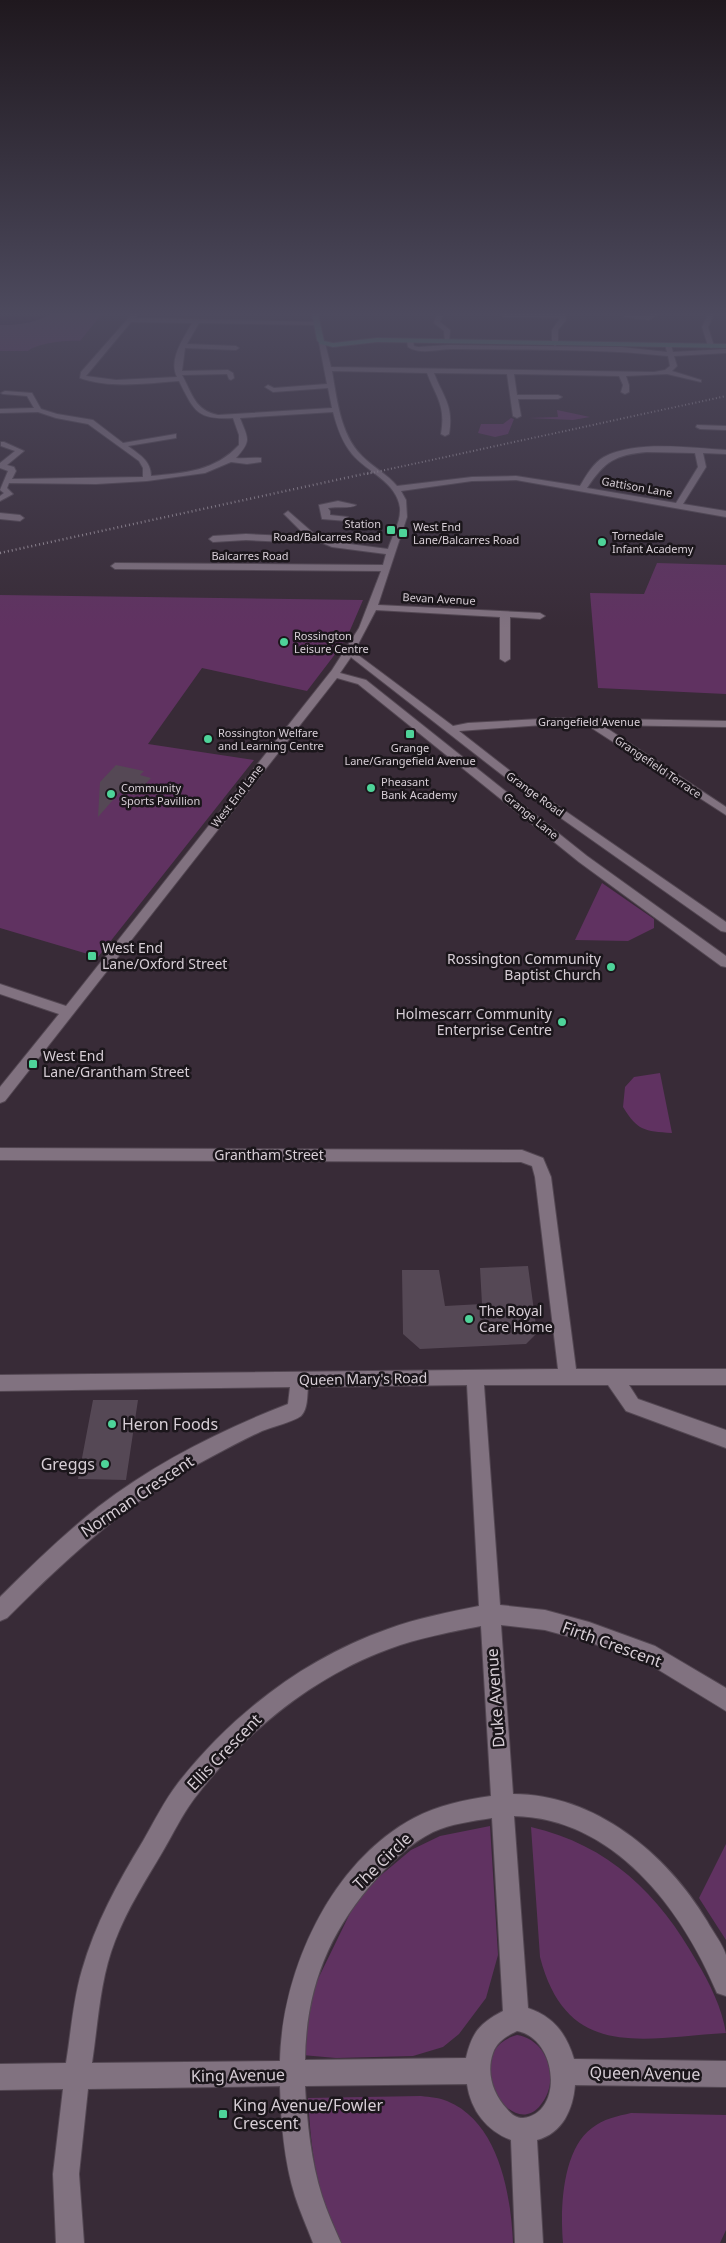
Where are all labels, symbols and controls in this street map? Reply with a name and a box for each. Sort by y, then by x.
street label: Gattison Lane [601,473,674,500]
place label: Station Road/Balcarres Road [273,516,381,544]
place label: West End Lane/Balcarres Road [413,519,519,547]
marker: Station Road/Balcarres Road [385,524,397,536]
marker: West End Lane/Balcarres Road [397,527,409,539]
place label: Tornedale Infant Academy [612,528,694,556]
marker: Tornedale Infant Academy [596,536,608,548]
street label: Balcarres Road [211,548,289,563]
street label: Bevan Avenue [402,589,476,608]
place label: Rossington Leisure Centre [294,628,369,656]
marker: Rossington Leisure Centre [278,636,290,648]
street label: Grangefield Avenue [538,714,640,729]
place label: Rossington Welfare and Learning Centre [218,725,324,753]
marker: Grange Lane/Grangefield Avenue [404,728,416,740]
street label: Grangefield Terrace [612,732,705,801]
marker: Rossington Welfare and Learning Centre [202,733,214,745]
place label: Grange Lane/Grangefield Avenue [344,740,476,768]
street label: West End Lane [207,761,266,830]
street label: Grange Road [504,768,567,820]
place label: Pheasant Bank Academy [381,774,458,802]
place label: Community Sports Pavillion [121,780,200,808]
marker: Pheasant Bank Academy [365,782,377,794]
marker: Community Sports Pavillion [105,788,117,800]
street label: Grange Lane [501,789,562,842]
place label: West End Lane/Oxford Street [102,938,227,973]
place label: Rossington Community Baptist Church [447,949,602,984]
marker: West End Lane/Oxford Street [86,950,98,962]
marker: Rossington Community Baptist Church [605,961,617,973]
place label: Holmescarr Community Enterprise Centre [395,1004,553,1039]
marker: Holmescarr Community Enterprise Centre [556,1016,568,1028]
place label: West End Lane/Grantham Street [43,1046,190,1081]
marker: West End Lane/Grantham Street [27,1058,39,1070]
street label: Grantham Street [214,1145,324,1164]
place label: The Royal Care Home [479,1301,553,1336]
marker: The Royal Care Home [463,1313,475,1325]
street label: Queen Mary's Road [299,1368,427,1389]
place label: Heron Foods [122,1413,218,1435]
marker: Heron Foods [106,1418,118,1430]
street label: Norman Crescent [76,1450,198,1542]
place label: Greggs [41,1453,95,1475]
marker: Greggs [99,1458,111,1470]
street label: Firth Crescent [559,1616,665,1672]
street label: Duke Avenue [481,1648,509,1748]
street label: Ellis Crescent [182,1709,266,1795]
street label: The Circle [348,1828,416,1894]
street label: Queen Avenue [589,2061,701,2085]
street label: King Avenue [191,2063,285,2087]
place label: King Avenue/Fowler Crescent [233,2094,383,2134]
marker: King Avenue/Fowler Crescent [217,2108,229,2120]

